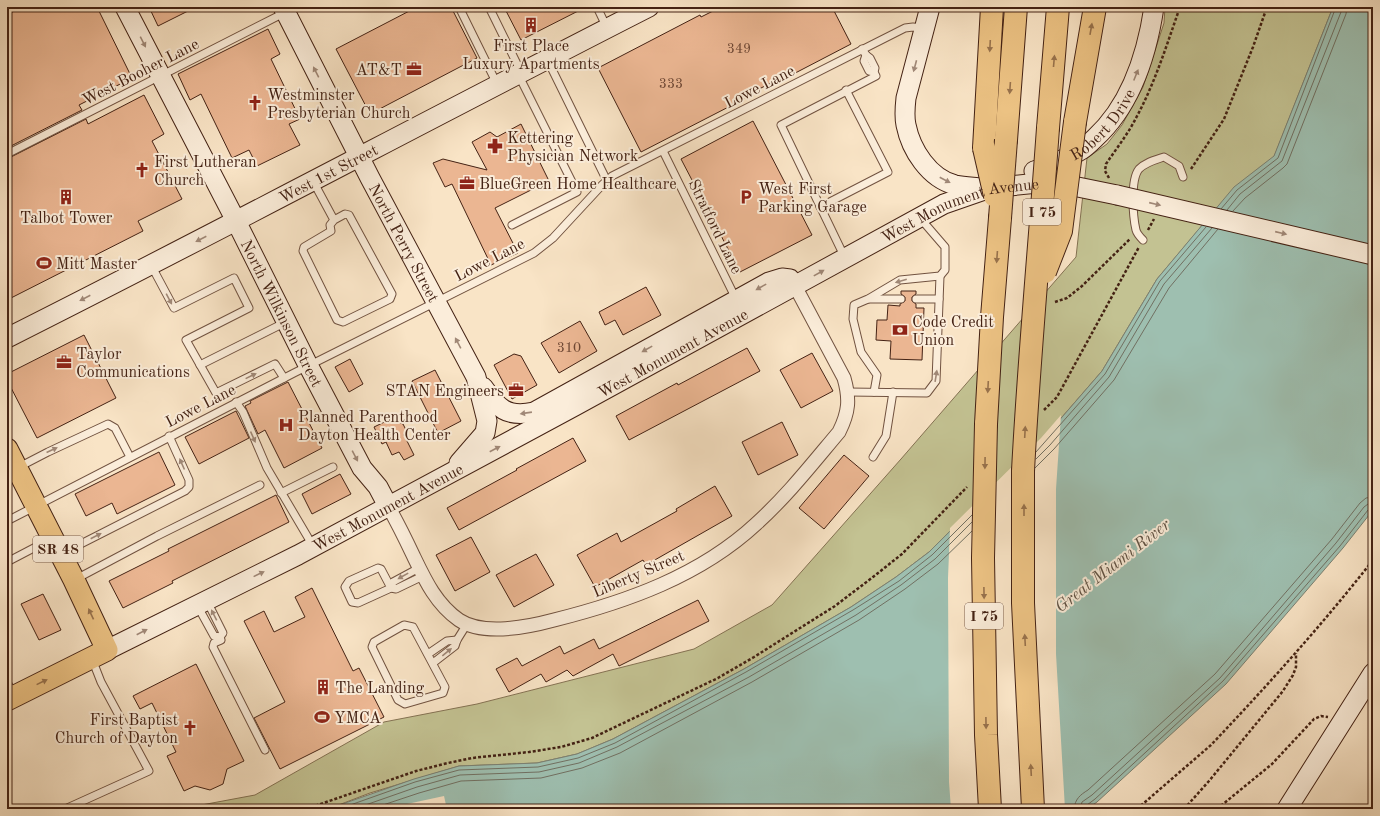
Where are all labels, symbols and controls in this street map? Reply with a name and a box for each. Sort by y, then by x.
building icon: First Place Luxury Apartments [522,16,540,34]
one-way arrow [1089,23,1095,35]
street label: West Booher Lane [80,36,202,109]
one-way arrow [140,36,146,47]
place label: First Place Luxury Apartments [462,39,600,73]
one-way arrow [987,40,994,52]
house number: 349 [727,42,751,56]
one-way arrow [1051,55,1057,67]
office icon: AT&T [405,60,423,78]
one-way arrow [911,60,917,72]
place label: AT&T [356,63,402,79]
street label: Lowe Lane [722,63,798,112]
one-way arrow [313,66,319,78]
one-way arrow [1133,68,1139,80]
house number: 333 [659,77,683,91]
one-way arrow [1006,82,1013,94]
street label: Robert Drive [1068,87,1139,165]
place label: Westminster Presbyterian Church [267,88,411,122]
church icon: Westminster Presbyterian Church [246,94,264,112]
place label: Kettering Physician Network [507,131,638,165]
pharmacy icon: Kettering Physician Network [486,137,504,155]
street label: West 1st Street [277,142,381,207]
place label: First Lutheran Church [154,155,257,189]
church icon: First Lutheran Church [133,161,151,179]
office icon: BlueGreen Home Healthcare [458,174,476,192]
place label: BlueGreen Home Healthcare [479,177,677,193]
street label: Stratford Lane [684,177,744,277]
street label: West Monument Avenue [879,177,1040,247]
one-way arrow [939,177,951,183]
street label: North Perry Street [365,182,441,306]
place label: West First Parking Garage [758,182,867,216]
building icon: Talbot Tower [57,188,75,206]
parking icon: West First Parking Garage [737,188,755,206]
road number: I 75 [1023,199,1061,225]
one-way arrow [1149,201,1161,207]
place label: Talbot Tower [20,211,113,227]
one-way arrow [1275,231,1288,237]
one-way arrow [195,236,207,242]
street label: Lowe Lane [452,236,528,285]
street label: North Wilkinson Street [237,238,324,390]
one-way arrow [993,251,1000,263]
sports icon: Mitt Master [35,254,53,272]
place label: Mitt Master [56,257,138,273]
one-way arrow [813,269,825,276]
one-way arrow [895,278,907,284]
one-way arrow [755,284,767,290]
one-way arrow [166,294,173,305]
one-way arrow [80,295,91,301]
street label: West Monument Avenue [596,307,751,402]
place label: Code Credit Union [912,315,994,349]
bank icon: Code Credit Union [891,321,909,339]
one-way arrow [454,337,461,349]
house number: 310 [557,341,581,355]
one-way arrow [641,346,653,353]
place label: Taylor Communications [76,347,190,381]
office icon: Taylor Communications [55,353,73,371]
one-way arrow [933,370,939,383]
one-way arrow [245,373,256,379]
office icon: STAN Engineers [507,381,525,399]
one-way arrow [985,381,992,393]
street label: Lowe Lane [163,382,239,431]
place label: STAN Engineers [385,384,504,400]
place label: Planned Parenthood Dayton Health Center [298,410,451,444]
one-way arrow [519,410,532,416]
hospital icon: Planned Parenthood Dayton Health Center [277,416,295,434]
one-way arrow [1022,426,1029,438]
one-way arrow [250,431,257,443]
one-way arrow [489,446,501,452]
one-way arrow [46,447,57,453]
one-way arrow [352,450,359,461]
one-way arrow [982,457,988,470]
one-way arrow [179,459,185,470]
street label: West Monument Avenue [311,462,466,555]
one-way arrow [1021,503,1027,516]
water label: Great Miami River [1052,516,1174,616]
one-way arrow [90,533,101,539]
road number: SR 48 [33,536,83,562]
street label: Liberty Street [590,548,687,601]
one-way arrow [253,571,264,577]
one-way arrow [398,573,409,580]
one-way arrow [980,587,987,599]
road number: I 75 [965,603,1003,629]
one-way arrow [88,609,94,620]
one-way arrow [211,609,217,620]
one-way arrow [137,629,148,635]
one-way arrow [1022,633,1028,646]
one-way arrow [441,648,452,657]
building icon: The Landing [314,678,332,696]
one-way arrow [36,679,48,685]
place label: The Landing [335,681,425,697]
sports icon: YMCA [313,708,331,726]
place label: YMCA [334,711,381,727]
place label: First Baptist Church of Dayton [55,713,178,747]
one-way arrow [983,717,989,730]
church icon: First Baptist Church of Dayton [181,719,199,737]
one-way arrow [1028,764,1035,776]

